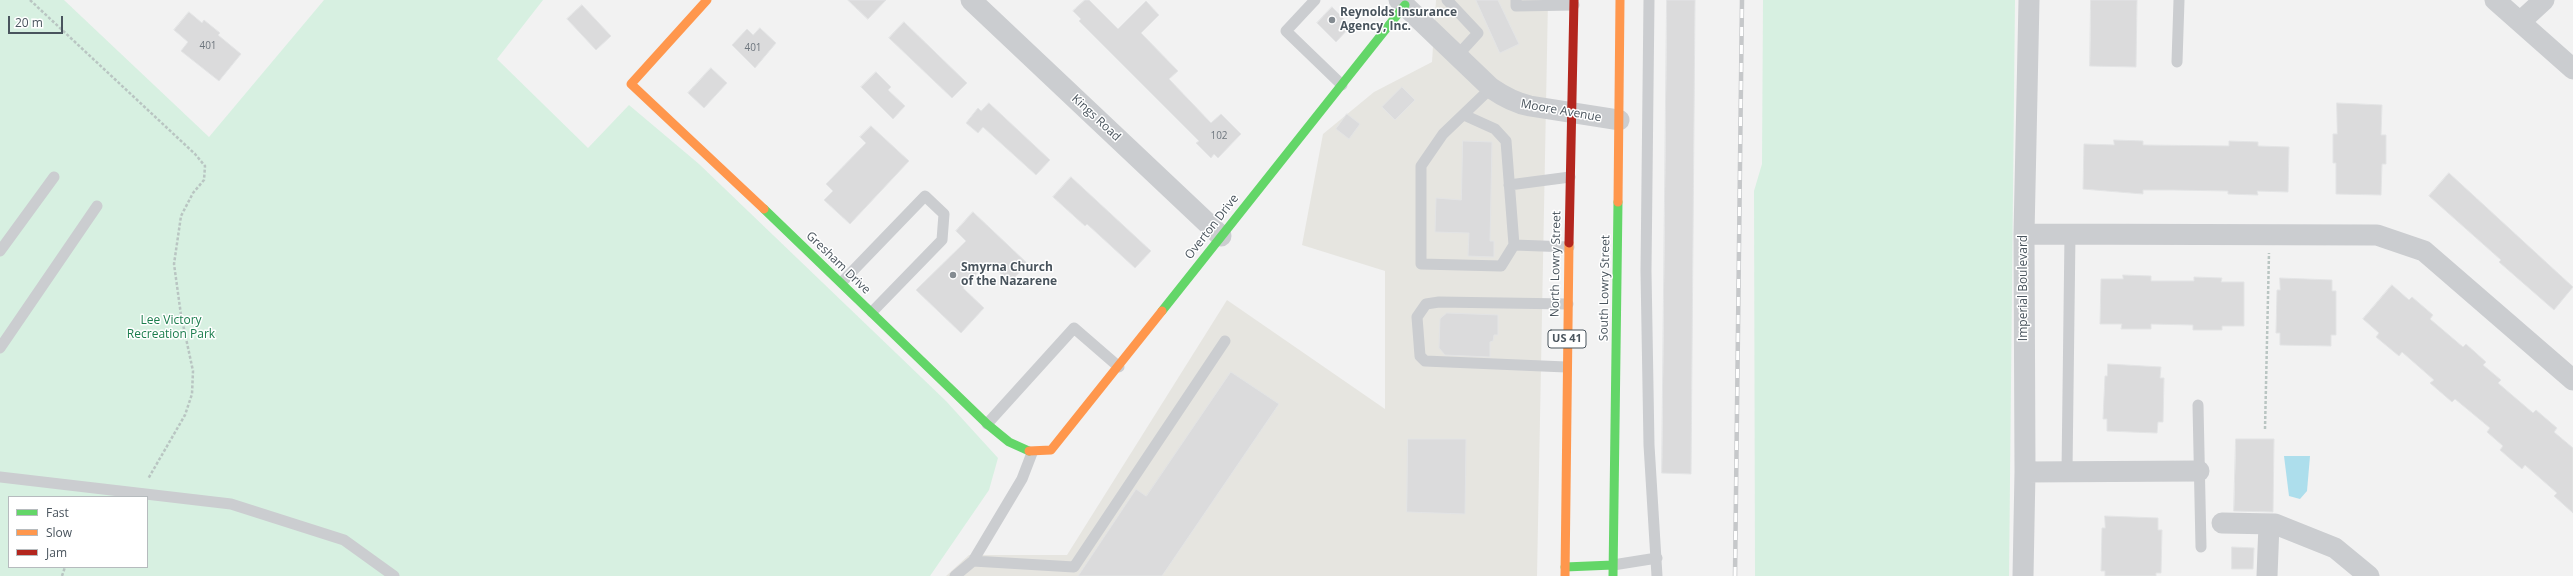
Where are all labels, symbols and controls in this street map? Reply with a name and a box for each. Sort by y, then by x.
place label: Reynolds Insurance Agency, Inc. [1340,6,1457,34]
scale bar [10,8,65,34]
text: 20 m [15,14,43,31]
marker: Reynolds Insurance Agency, Inc. [1327,15,1337,25]
house number: 401 [199,40,217,52]
house number: 401 [744,42,762,54]
street label: Kings Road [1069,92,1123,144]
street label: Moore Avenue [1519,97,1603,125]
house number: 102 [1210,130,1228,142]
street label: Overton Drive [1182,192,1242,262]
street label: North Lowry Street [1548,211,1564,317]
street label: Gresham Drive [803,229,873,297]
street label: South Lowry Street [1597,235,1613,341]
street label: Imperial Boulevard [2017,235,2031,341]
place label: Smyrna Church of the Nazarene [961,261,1057,289]
marker: Smyrna Church of the Nazarene [948,270,958,280]
park label: Lee Victory Recreation Park [127,314,215,342]
road number: US 41 [1548,330,1586,348]
legend [8,496,148,568]
text: Fast [46,504,69,521]
text: Slow [46,524,72,541]
text: Jam [46,544,67,561]

